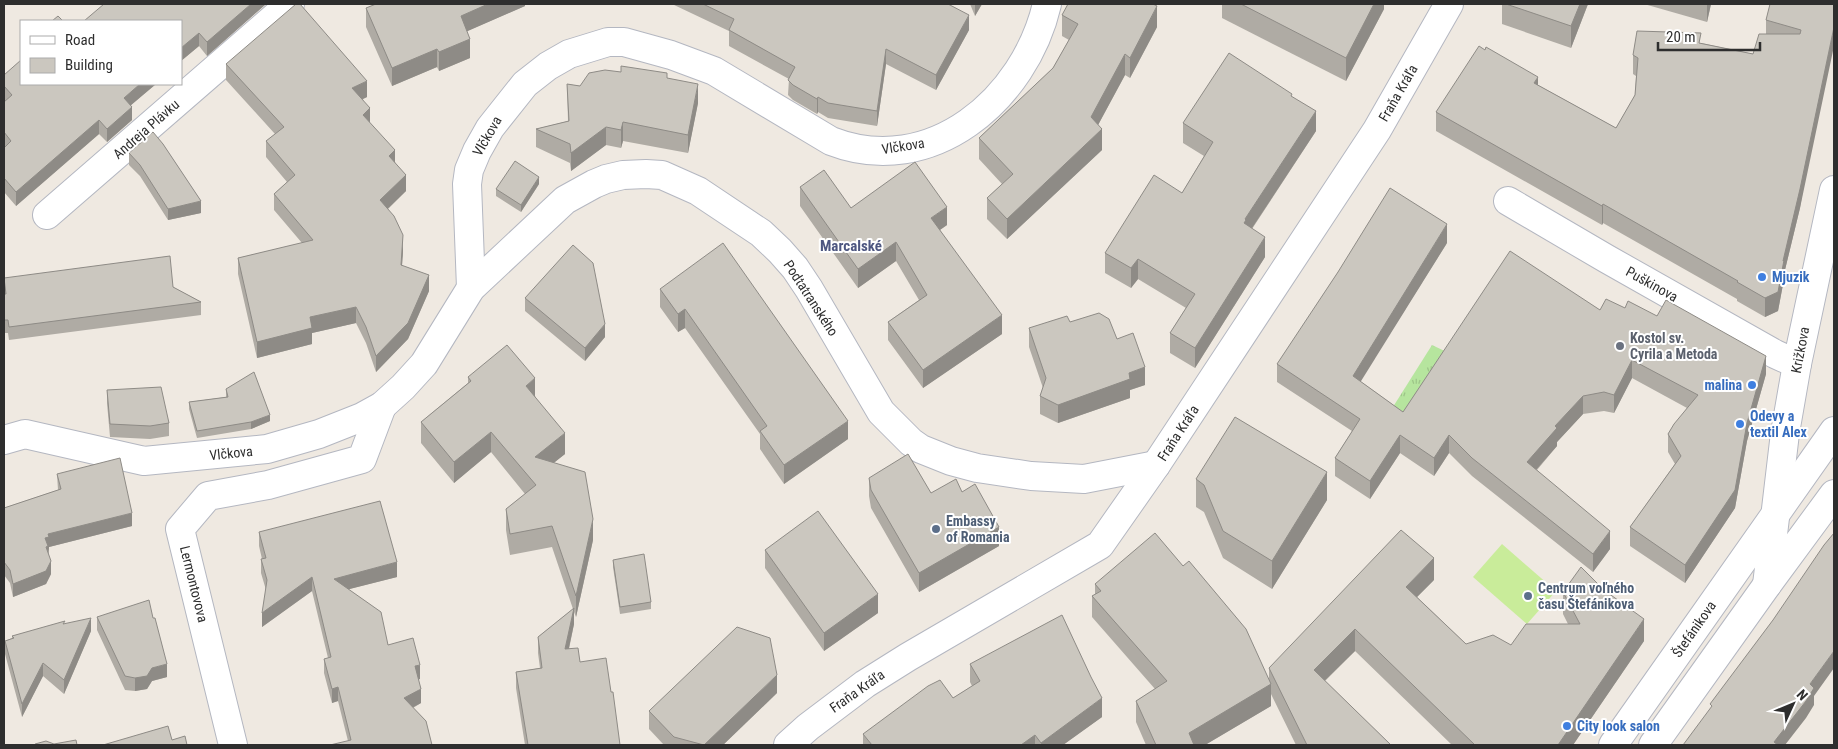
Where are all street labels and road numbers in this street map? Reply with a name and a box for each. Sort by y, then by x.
street label: Fraňa Kráľa [1375,62,1421,124]
street label: Andreja Plávku [110,96,182,162]
street label: Vlčkova [469,113,505,159]
street label: Vlčkova [880,135,926,157]
street label: Podtatranského [781,257,841,339]
street label: Puškinova [1623,263,1681,305]
street label: Križkova [1788,325,1812,375]
street label: Fraňa Kráľa [1154,402,1202,464]
street label: Vlčkova [209,443,253,463]
street label: Lermontovova [177,544,211,624]
street label: Štefánikova [1668,597,1719,660]
street label: Fraňa Kráľa [827,666,887,716]

